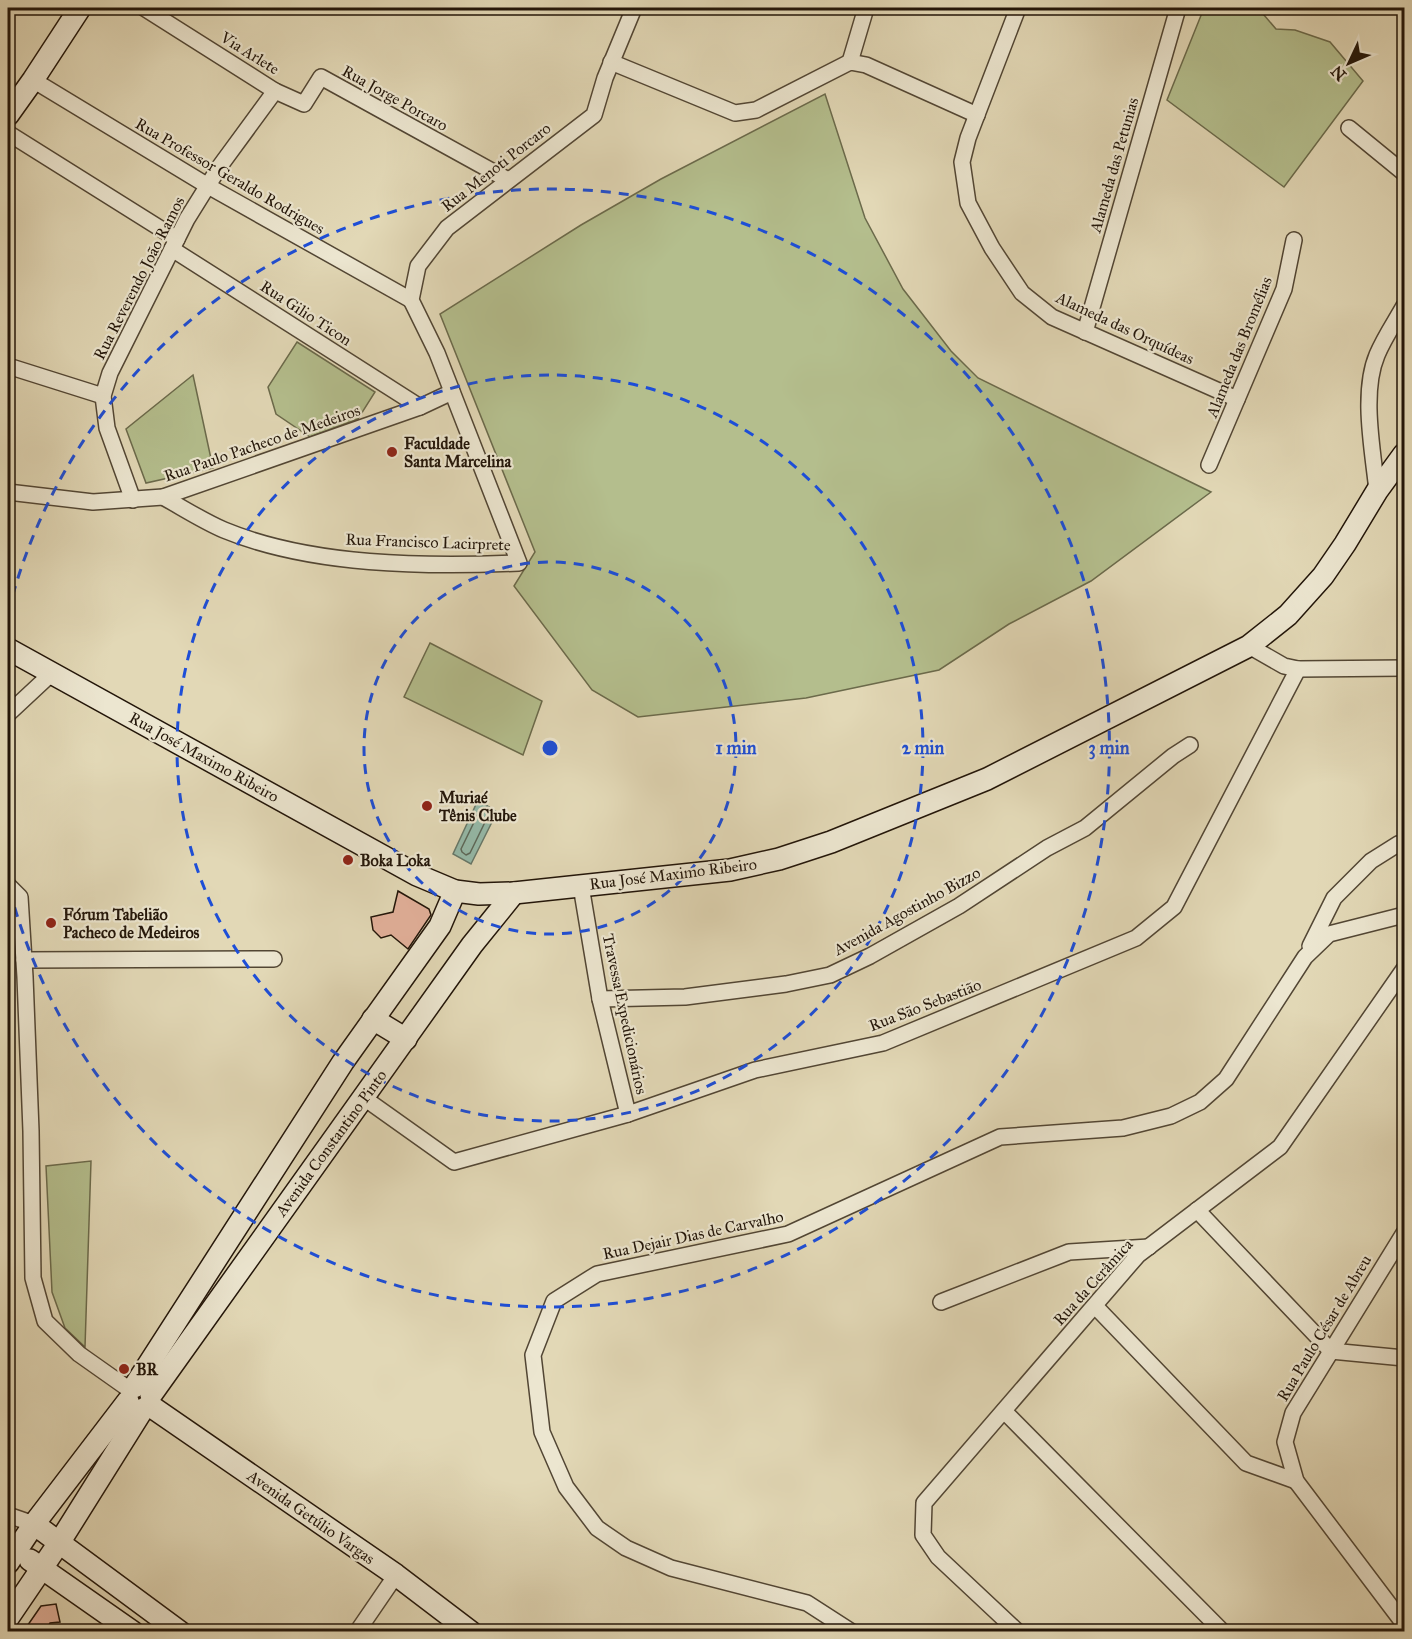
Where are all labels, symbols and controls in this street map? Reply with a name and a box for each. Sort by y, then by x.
street label: Via Arlete [216,27,283,79]
north arrow [1319,33,1379,93]
street label: Rua Jorge Porcaro [338,61,451,136]
text: N [1327,61,1350,85]
street label: Alameda das Petunias [1085,95,1142,236]
street label: Rua Professor Geraldo Rodrigues [131,114,328,239]
street label: Rua Menoti Porcaro [437,118,555,216]
street label: Rua Reverendo João Ramos [90,193,189,363]
street label: Alameda das Bromélias [1202,274,1276,421]
street label: Rua Gilio Ticon [257,276,356,350]
street label: Alameda das Orquídeas [1052,287,1197,369]
street label: Rua Paulo Pacheco de Medeiros [161,400,363,486]
place label: Faculdade Santa Marcelina [404,434,512,471]
marker: Faculdade Santa Marcelina [385,445,399,459]
street label: Rua Francisco Lacirprete [345,530,511,554]
street label: Rua José Maximo Ribeiro [125,708,282,807]
text: 1 min [716,737,757,759]
text: 2 min [902,737,945,759]
text: 3 min [1089,737,1130,760]
centre of rings [540,738,560,758]
place label: Muriaé Tênis Clube [438,788,517,825]
marker: Muriaé Tênis Clube [420,799,434,813]
place label: Boka Loka [360,851,432,870]
marker: Boka Loka [341,853,355,867]
street label: Rua José Maximo Ribeiro [588,854,758,895]
street label: Avenida Agostinho Bizzo [829,863,984,961]
place label: Fórum Tabelião Pacheco de Medeiros [63,905,200,942]
marker: Fórum Tabelião Pacheco de Medeiros [44,916,58,930]
street label: Travessa Expedicionários [599,932,651,1096]
street label: Rua São Sebastião [866,975,984,1035]
street label: Avenida Constantino Pinto [271,1066,391,1221]
street label: Rua Dejair Dias de Carvalho [601,1207,785,1263]
street label: Rua da Cerâmica [1049,1235,1137,1329]
street label: Rua Paulo César de Abreu [1273,1251,1375,1405]
place label: BR [136,1360,159,1379]
marker: BR [117,1362,131,1376]
street label: Avenida Getúlio Vargas [242,1465,378,1569]

